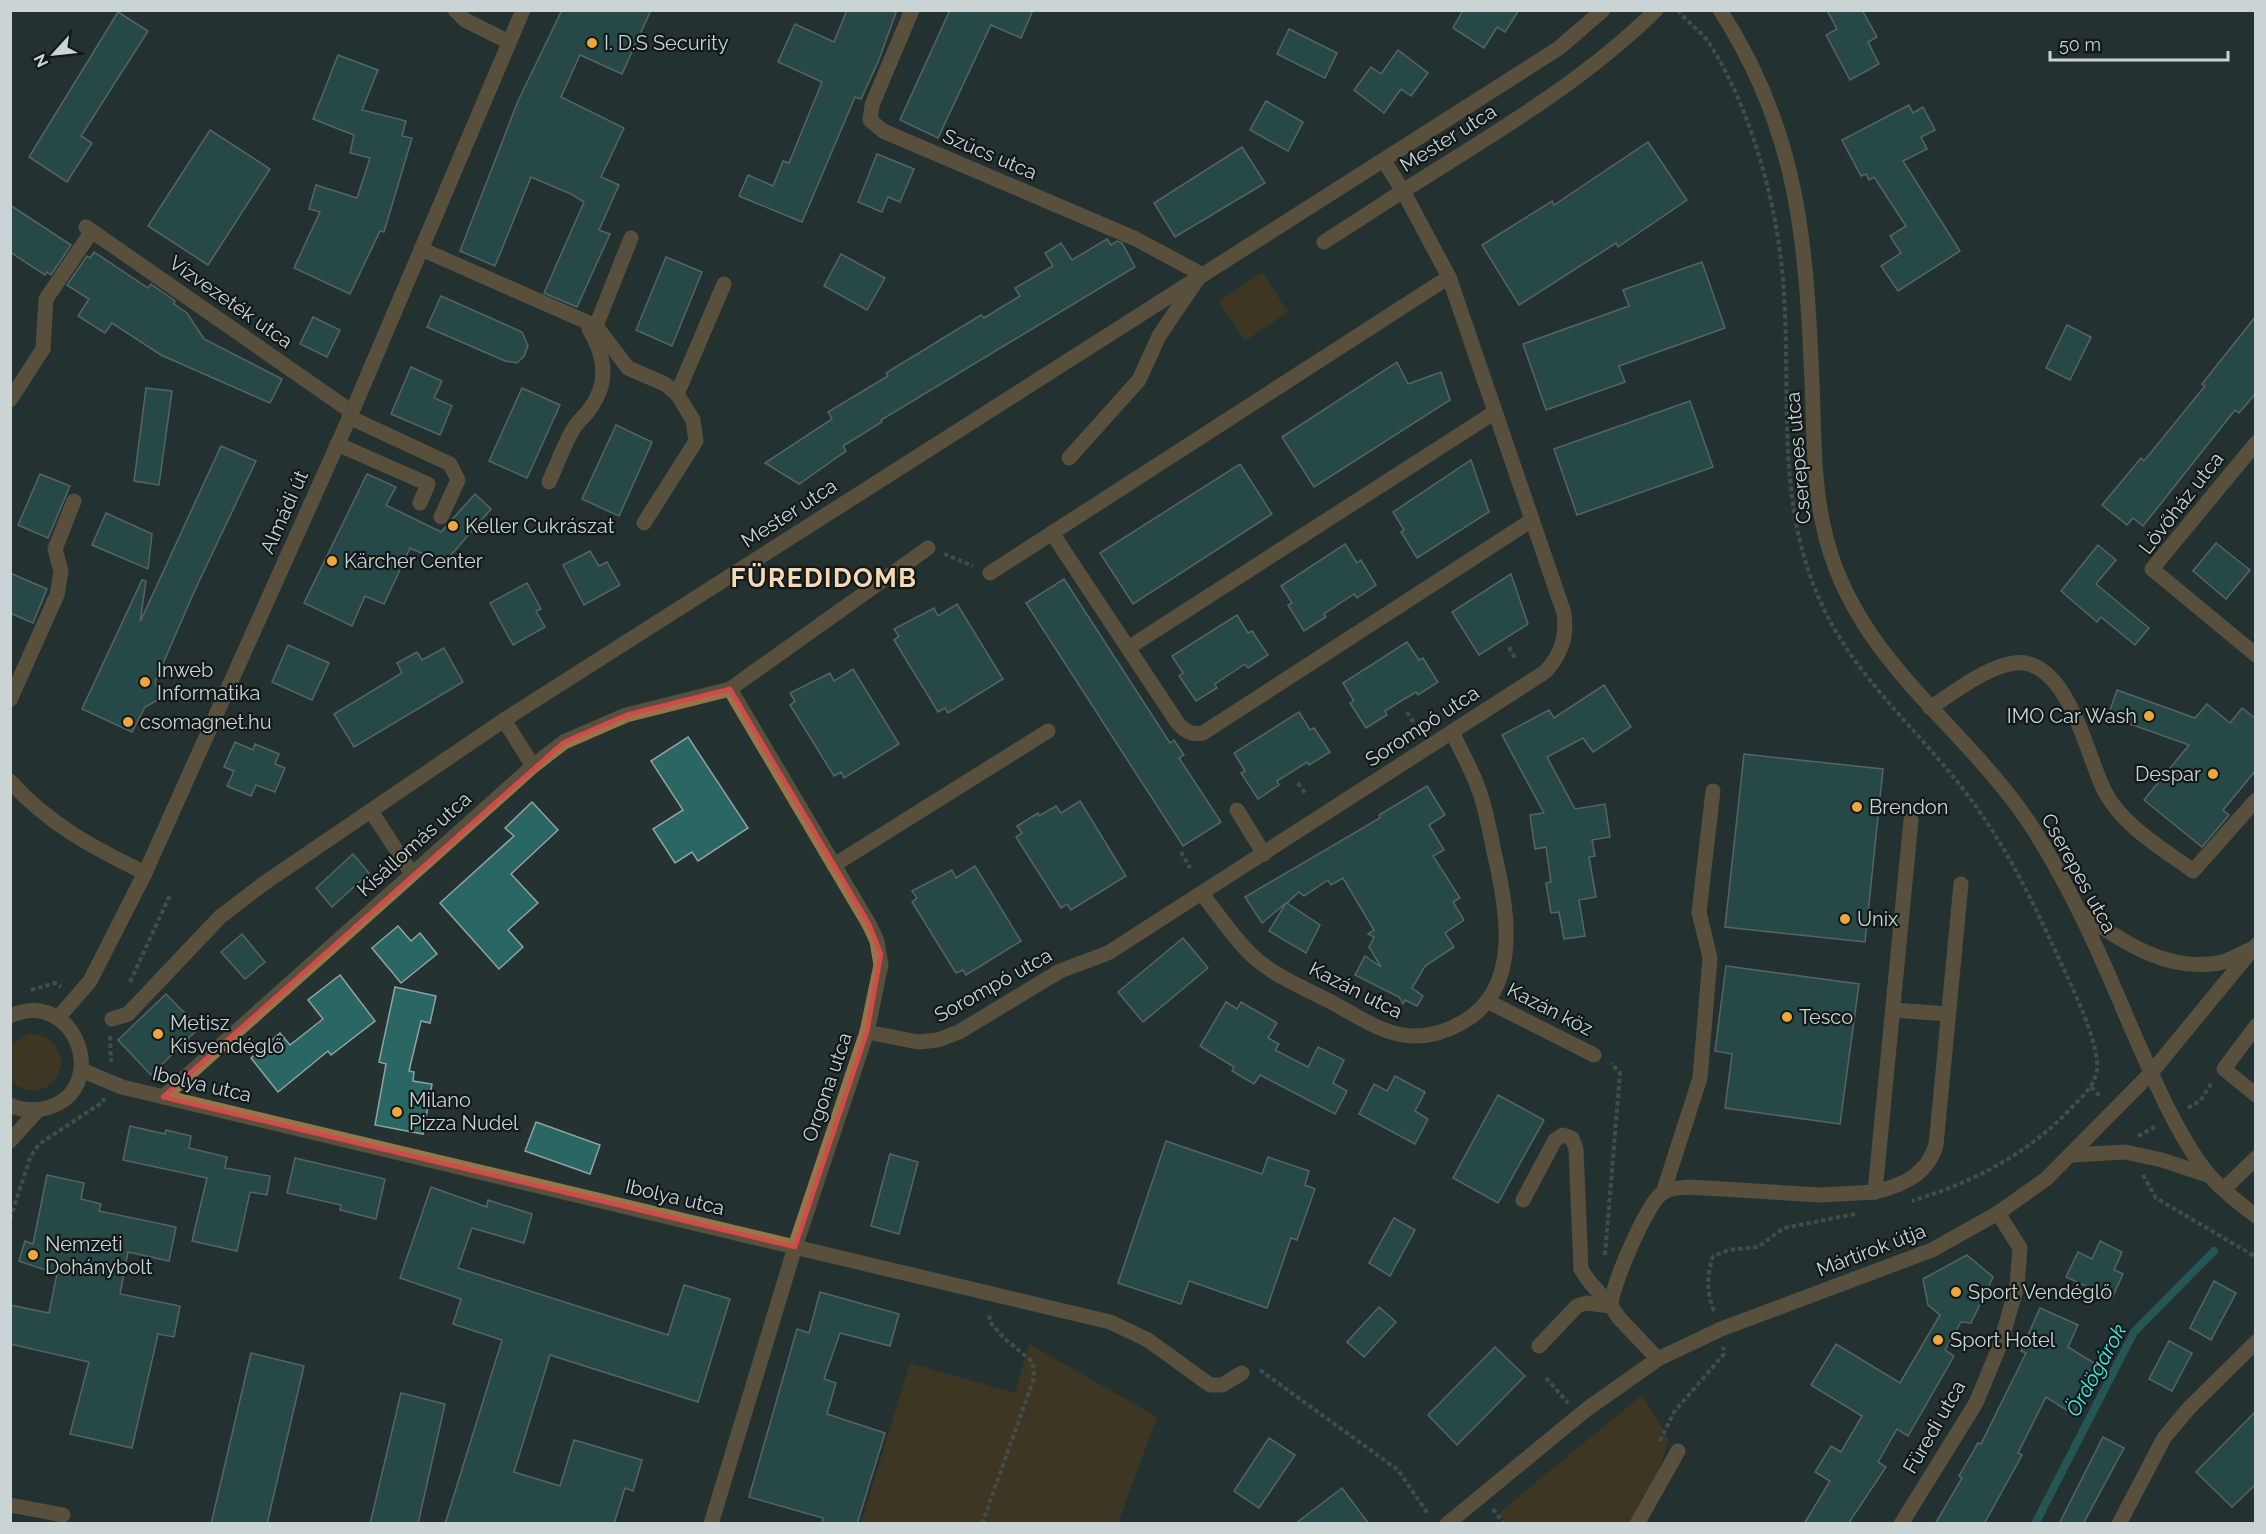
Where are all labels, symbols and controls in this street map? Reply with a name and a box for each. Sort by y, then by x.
north arrow [24,24,84,84]
scale bar [2050,24,2228,62]
place label: I. D.S Security [604,31,729,55]
text: 50 m [2059,34,2101,55]
marker: I. D.S Security [585,36,599,50]
text: N [30,51,52,70]
street label: Mester utca [1395,99,1501,177]
street label: Szűcs utca [939,123,1041,185]
street label: Vízvezeték utca [165,251,297,353]
street label: Cserepes utca [1780,391,1816,525]
street label: Lövőház utca [2134,447,2228,559]
street label: Almádi út [255,466,313,557]
street label: Mester utca [737,473,841,553]
place label: Keller Cukrászat [465,514,615,538]
marker: Keller Cukrászat [446,519,460,533]
place label: Kärcher Center [344,549,483,573]
marker: Kärcher Center [325,554,339,568]
district label: FÜREDIDOMB [731,563,917,593]
place label: Inweb Informatika [157,658,260,705]
marker: Inweb Informatika [138,675,152,689]
street label: Sorompó utca [1361,680,1483,772]
place label: IMO Car Wash [2007,704,2137,728]
marker: IMO Car Wash [2142,709,2156,723]
place label: csomagnet.hu [140,710,272,734]
marker: csomagnet.hu [121,715,135,729]
place label: Despar [2135,762,2201,786]
marker: Despar [2206,767,2220,781]
street label: Kisállomás utca [352,787,476,901]
place label: Brendon [1869,795,1948,819]
marker: Brendon [1850,800,1864,814]
street label: Cserepes utca [2036,809,2122,937]
place label: Unix [1857,907,1898,931]
marker: Unix [1838,912,1852,926]
street label: Sorompó utca [930,943,1056,1027]
street label: Kazán utca [1305,956,1407,1024]
street label: Kazán köz [1503,977,1597,1041]
place label: Tesco [1799,1005,1853,1029]
marker: Tesco [1780,1010,1794,1024]
place label: Metisz Kisvendéglő [170,1011,284,1058]
marker: Metisz Kisvendéglő [151,1027,165,1041]
street label: Orgona utca [797,1029,857,1145]
street label: Ibolya utca [150,1061,254,1107]
place label: Milano Pizza Nudel [409,1088,519,1135]
marker: Milano Pizza Nudel [390,1105,404,1119]
street label: Ibolya utca [623,1174,727,1220]
street label: Mártírok útja [1813,1218,1929,1282]
place label: Nemzeti Dohánybolt [45,1232,153,1279]
marker: Nemzeti Dohánybolt [26,1248,40,1262]
place label: Sport Vendéglő [1968,1280,2112,1304]
marker: Sport Vendéglő [1949,1285,1963,1299]
water label: Ördögárok [2060,1319,2132,1421]
place label: Sport Hotel [1950,1328,2056,1352]
marker: Sport Hotel [1931,1333,1945,1347]
street label: Füredi utca [1898,1376,1970,1478]

